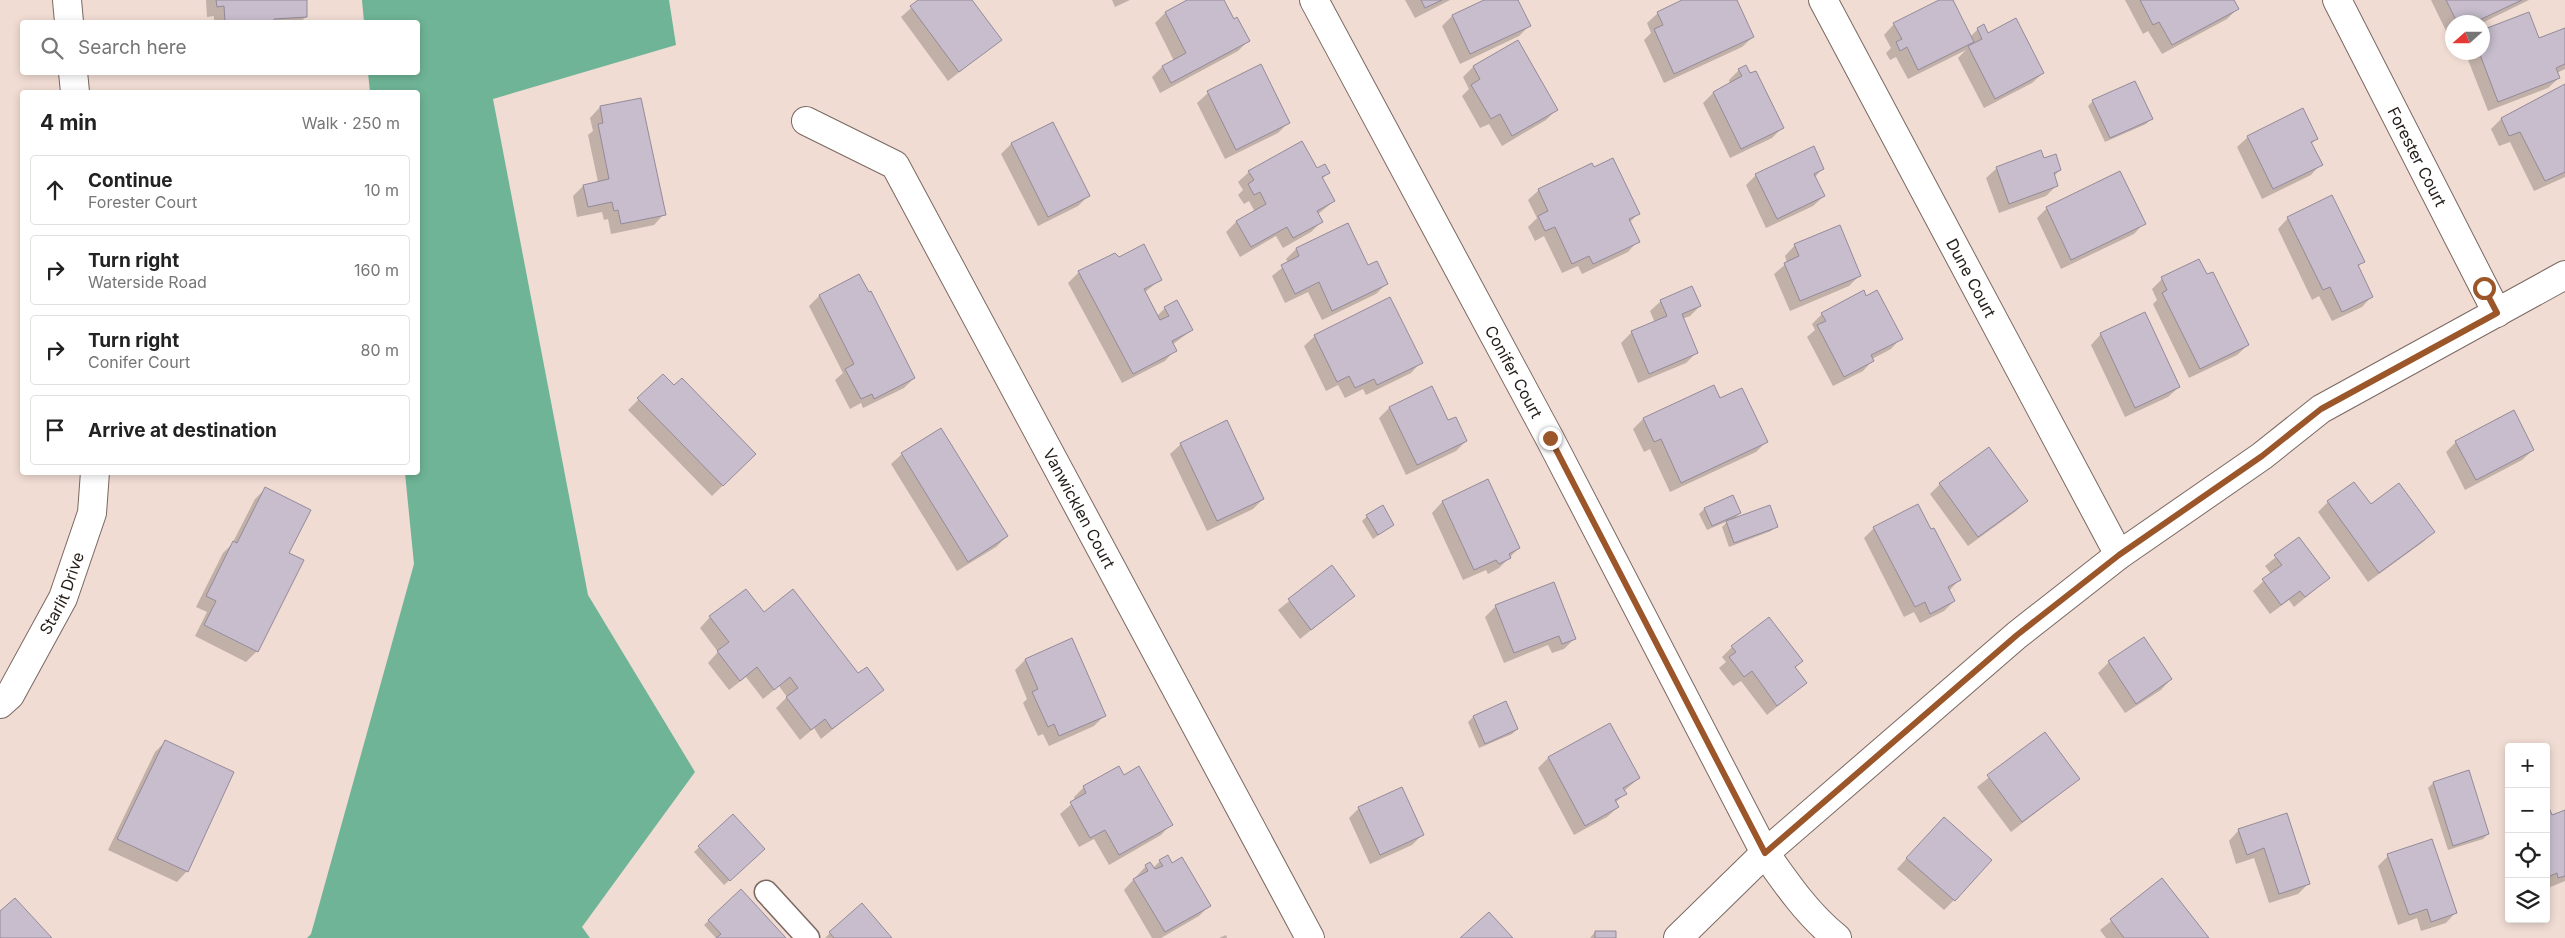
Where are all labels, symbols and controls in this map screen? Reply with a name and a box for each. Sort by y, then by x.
north arrow [2445,15,2490,60]
search box [20,20,420,75]
icon: search [38,34,66,62]
text: Search here [78,36,187,59]
street label: Forester Court [2383,104,2451,210]
text: 4 min [40,110,97,135]
text: Walk · 250 m [302,113,400,133]
text: Continue [88,169,173,192]
icon: ahead [41,176,69,204]
text: 10 m [364,180,399,200]
text: Forester Court [88,192,197,212]
street label: Dune Court [1942,235,2000,321]
text: Turn right [88,249,179,272]
icon: right [41,256,69,284]
text: 160 m [354,260,399,280]
text: Waterside Road [88,272,207,292]
route start [2473,277,2496,300]
street label: Conifer Court [1481,322,1547,421]
text: Turn right [88,329,179,352]
icon: right [41,336,69,364]
text: 80 m [360,340,399,360]
text: Conifer Court [88,352,190,372]
icon: arrive [41,416,69,444]
text: Arrive at destination [88,419,277,442]
route end [1539,427,1562,450]
street label: Vanwicklen Court [1039,445,1120,572]
street label: Starlit Drive [35,549,88,638]
map controls [2505,743,2550,923]
button: + [2505,743,2550,788]
button: − [2505,788,2550,833]
button: locate [2505,833,2550,878]
button: layers [2505,878,2550,923]

